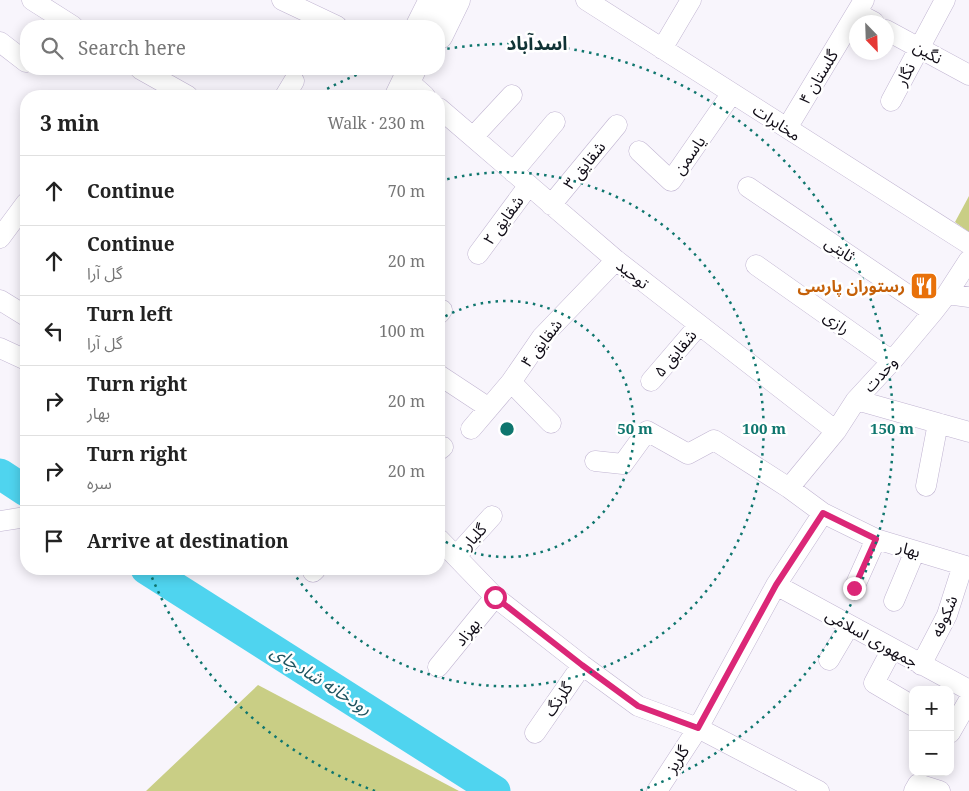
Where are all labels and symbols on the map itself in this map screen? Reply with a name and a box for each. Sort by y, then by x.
north arrow [849,15,894,60]
district label: اسدآباد [506,30,568,56]
street label: نگین [910,35,946,69]
street label: گلستان ۴ [793,45,843,108]
street label: نگار [889,59,920,90]
street label: مخابرات [749,98,805,146]
street label: یاسمن [668,131,710,179]
street label: شقایق ۳ [558,136,610,194]
street label: شقایق ۲ [478,191,528,249]
street label: ثابتی [821,231,859,267]
street label: توحید [612,254,654,294]
restaurant icon: رستوران پارسی [909,271,939,301]
place label: رستوران پارسی [797,275,905,297]
street label: رازی [820,305,854,339]
street label: شقایق ۴ [515,314,567,372]
street label: شقایق ۵ [649,324,701,382]
street label: وحدت [858,351,902,397]
text: 50 m [617,418,653,438]
text: 100 m [742,418,786,438]
text: 150 m [870,418,914,438]
centre of rings [498,420,516,438]
street label: گلبار [456,518,492,554]
street label: بهار [894,535,923,563]
route end [843,577,866,600]
route start [484,586,507,609]
street label: شکوفه [925,592,963,640]
street label: جمهوری اسلامی [822,603,922,673]
street label: بهزاد [449,613,485,651]
water label: رودخانه شادچای [266,639,377,721]
street label: گلرنگ [538,677,578,721]
street label: گلریز [660,741,694,778]

